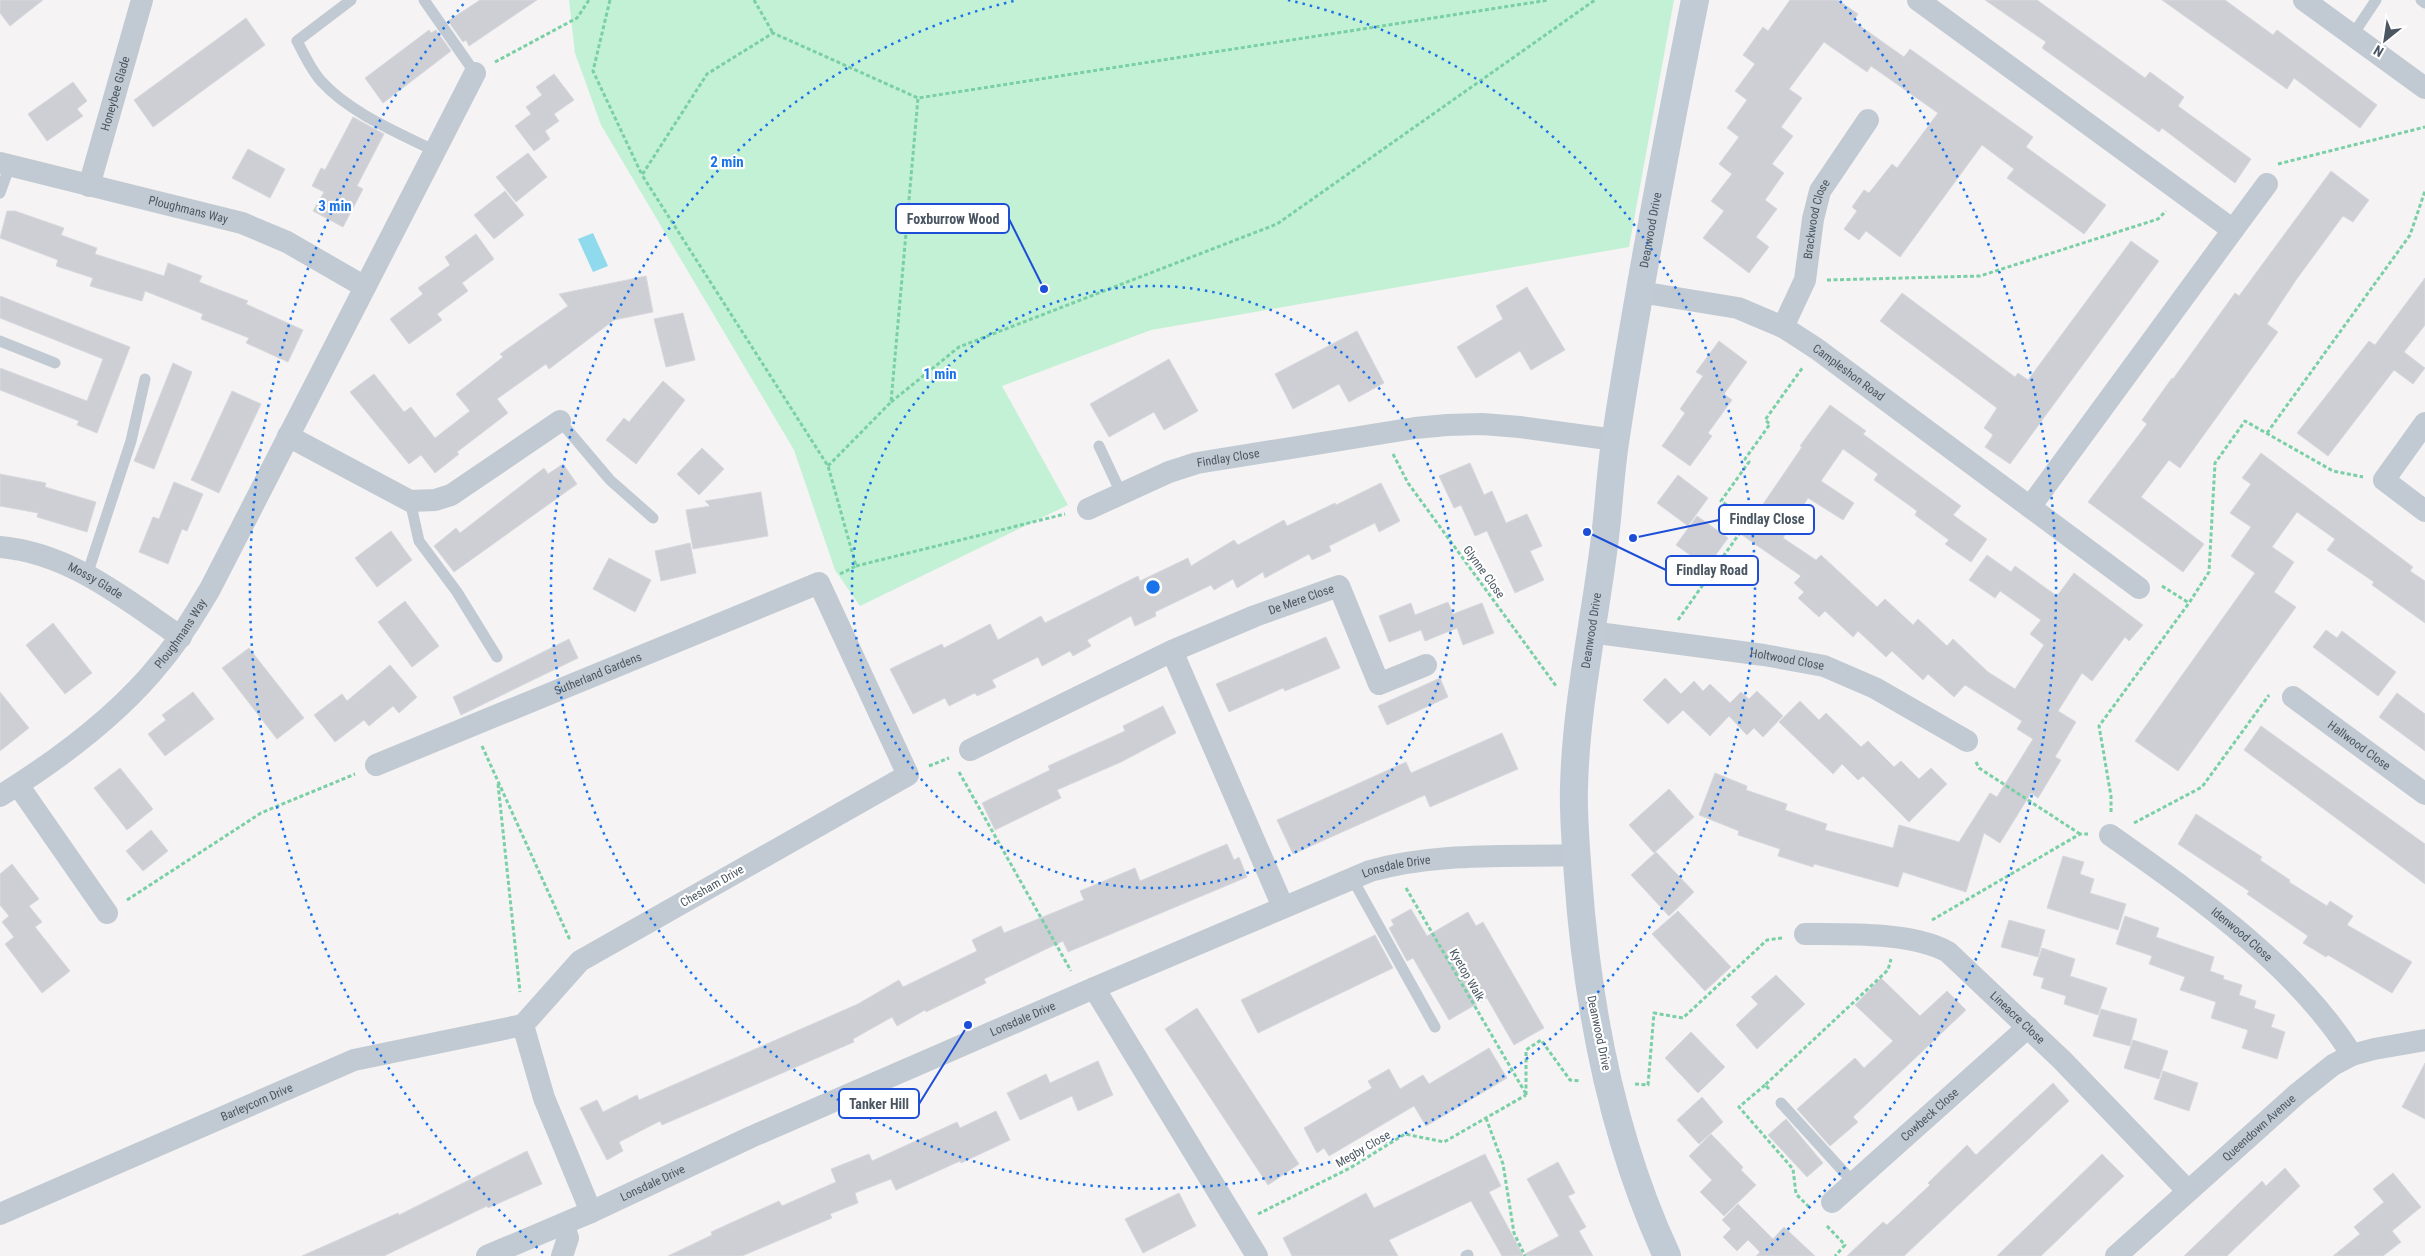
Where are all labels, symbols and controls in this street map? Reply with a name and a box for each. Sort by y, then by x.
north arrow [2360,15,2410,65]
text: N [2371,42,2386,60]
street label: Honeybee Glade [98,54,133,133]
text: 2 min [710,153,744,171]
street label: Brackwood Close [1801,176,1833,260]
street label: Deanwood Drive [1637,191,1664,269]
street label: Ploughmans Way [147,193,230,226]
text: 3 min [318,197,352,215]
callout: Foxburrow Wood [896,204,1009,233]
text: Foxburrow Wood [907,211,999,227]
street label: Campleshon Road [1810,341,1887,404]
text: 1 min [923,365,957,383]
street label: Findlay Close [1196,446,1261,470]
callout: Findlay Close [1719,505,1814,534]
text: Findlay Close [1729,511,1805,527]
street label: Glynne Close [1460,543,1508,601]
callout: Findlay Road [1666,556,1758,585]
street label: Mossy Glade [66,560,126,602]
text: Findlay Road [1676,562,1748,578]
centre of rings [1144,578,1162,596]
street label: De Mere Close [1266,581,1336,618]
street label: Deanwood Drive [1579,591,1604,670]
street label: Ploughmans Way [152,596,209,671]
street label: Holtwood Close [1749,646,1826,673]
street label: Sutherland Gardens [552,650,644,698]
street label: Hallwood Close [2325,718,2393,773]
street label: Lonsdale Drive [1360,853,1432,881]
street label: Chesham Drive [678,862,747,910]
street label: Idenwood Close [2208,905,2275,964]
street label: Kyetop Walk [1446,946,1488,1004]
street label: Lineacre Close [1987,989,2048,1047]
street label: Deanwood Drive [1584,994,1614,1072]
street label: Lonsdale Drive [988,998,1058,1039]
street label: Barleycorn Drive [219,1080,295,1124]
street label: Cowbeck Close [1898,1085,1962,1144]
callout: Tanker Hill [839,1089,919,1118]
street label: Queendown Avenue [2220,1091,2299,1164]
text: Tanker Hill [849,1096,909,1112]
street label: Megby Close [1333,1128,1393,1170]
street label: Lonsdale Drive [618,1162,688,1204]

